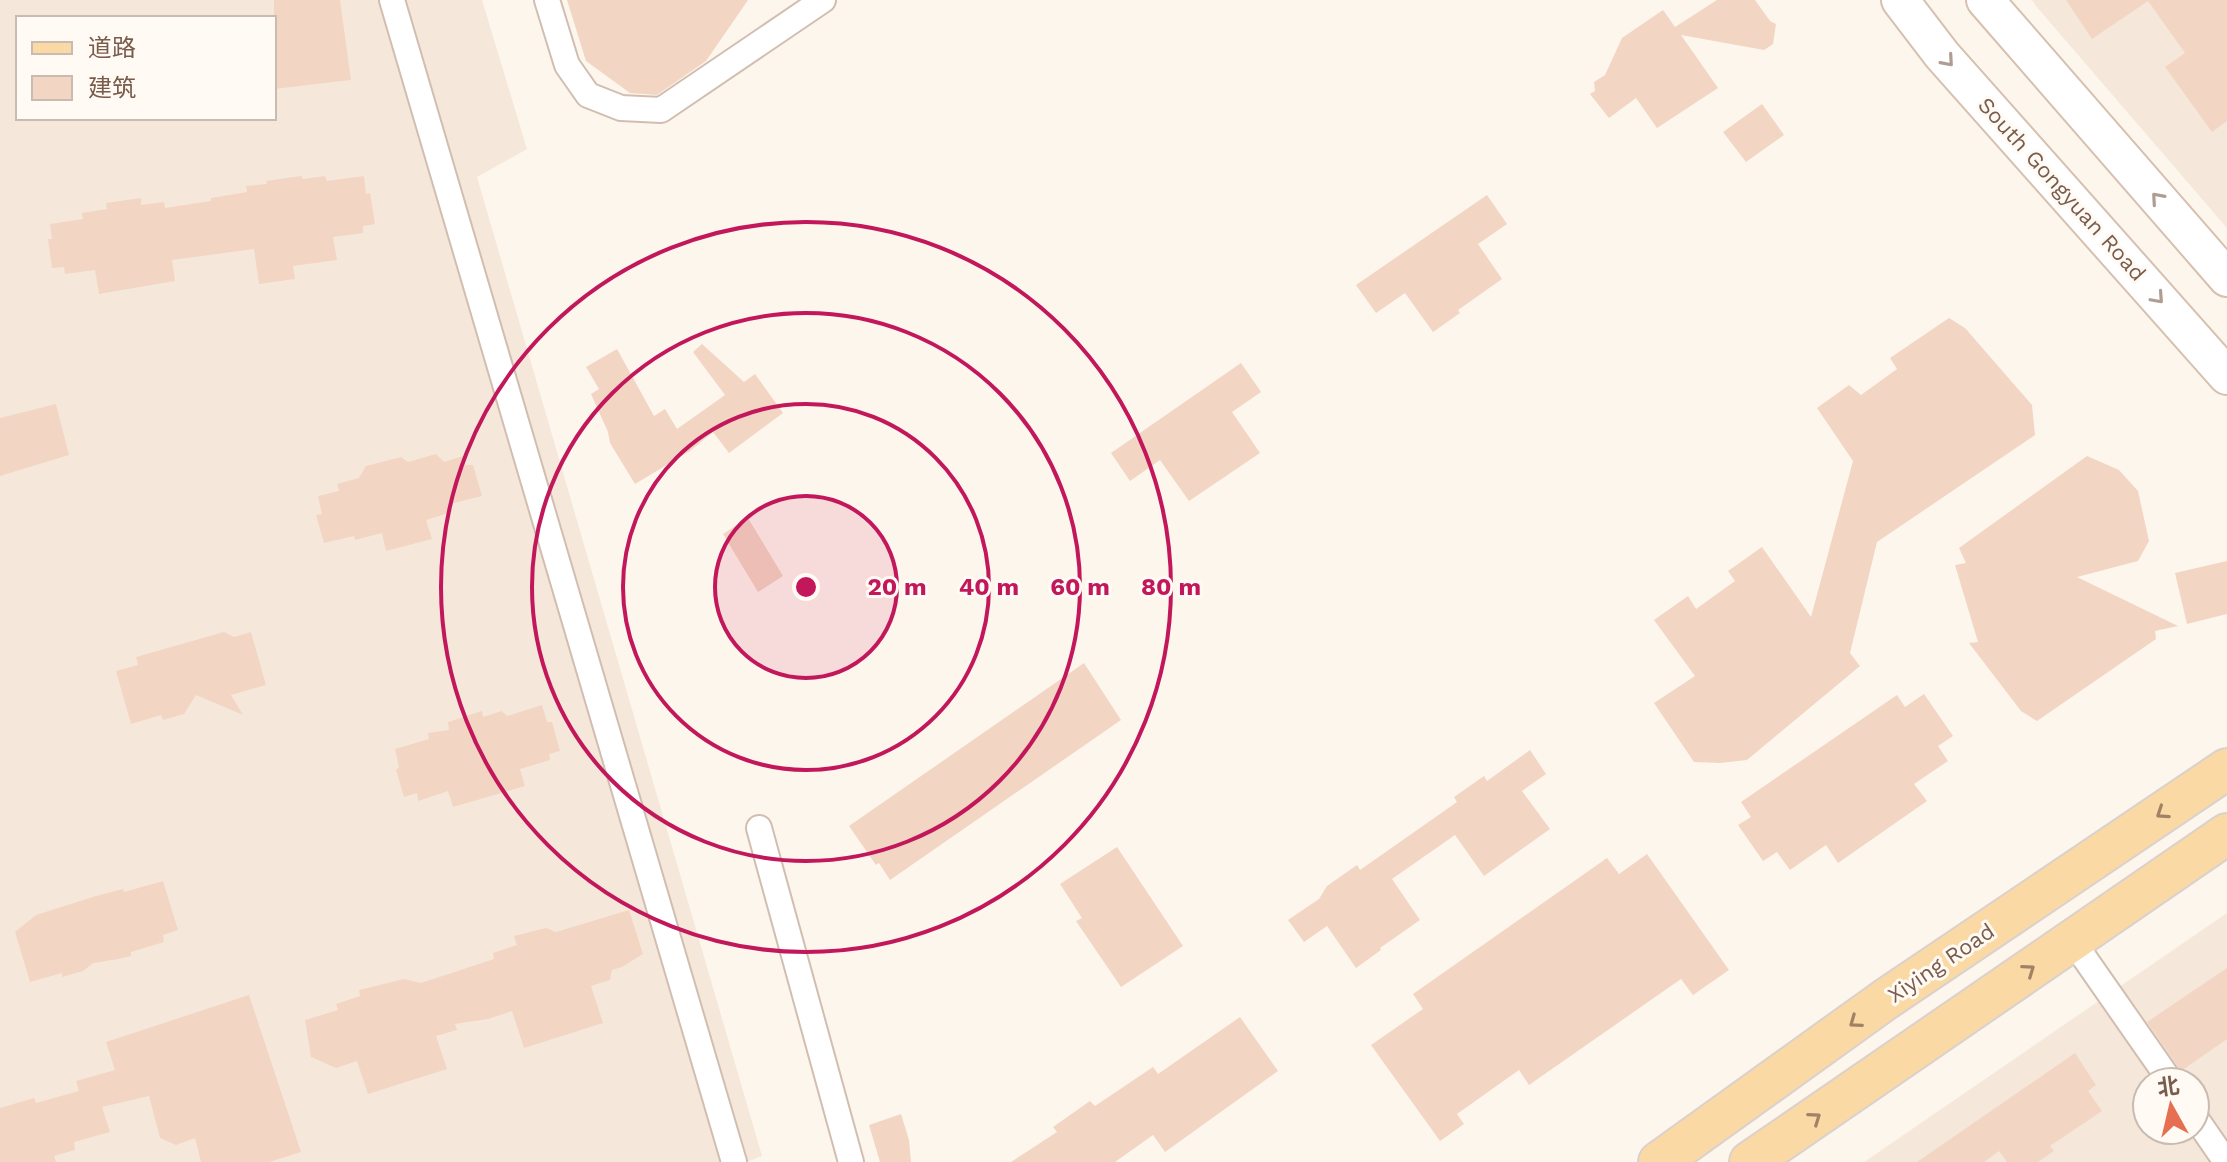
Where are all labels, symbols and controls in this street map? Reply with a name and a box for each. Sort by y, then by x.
legend [16,16,276,120]
text: 道路 [88,34,136,62]
one-way arrow [1938,52,1953,66]
text: 建筑 [88,74,136,102]
street label: South Gongyuan Road [1973,92,2151,286]
one-way arrow [2152,193,2167,207]
one-way arrow [2148,288,2162,303]
centre of rings [792,573,820,601]
text: 20 m [867,573,927,601]
text: 40 m [959,573,1019,601]
text: 60 m [1050,573,1110,601]
text: 80 m [1141,573,1201,601]
one-way arrow [2157,803,2171,818]
street label: Xiying Road [1883,918,1999,1008]
one-way arrow [2020,965,2034,980]
one-way arrow [1849,1012,1863,1027]
north arrow [2131,1066,2211,1146]
text: 北 [2156,1073,2181,1101]
one-way arrow [1806,1113,1820,1128]

